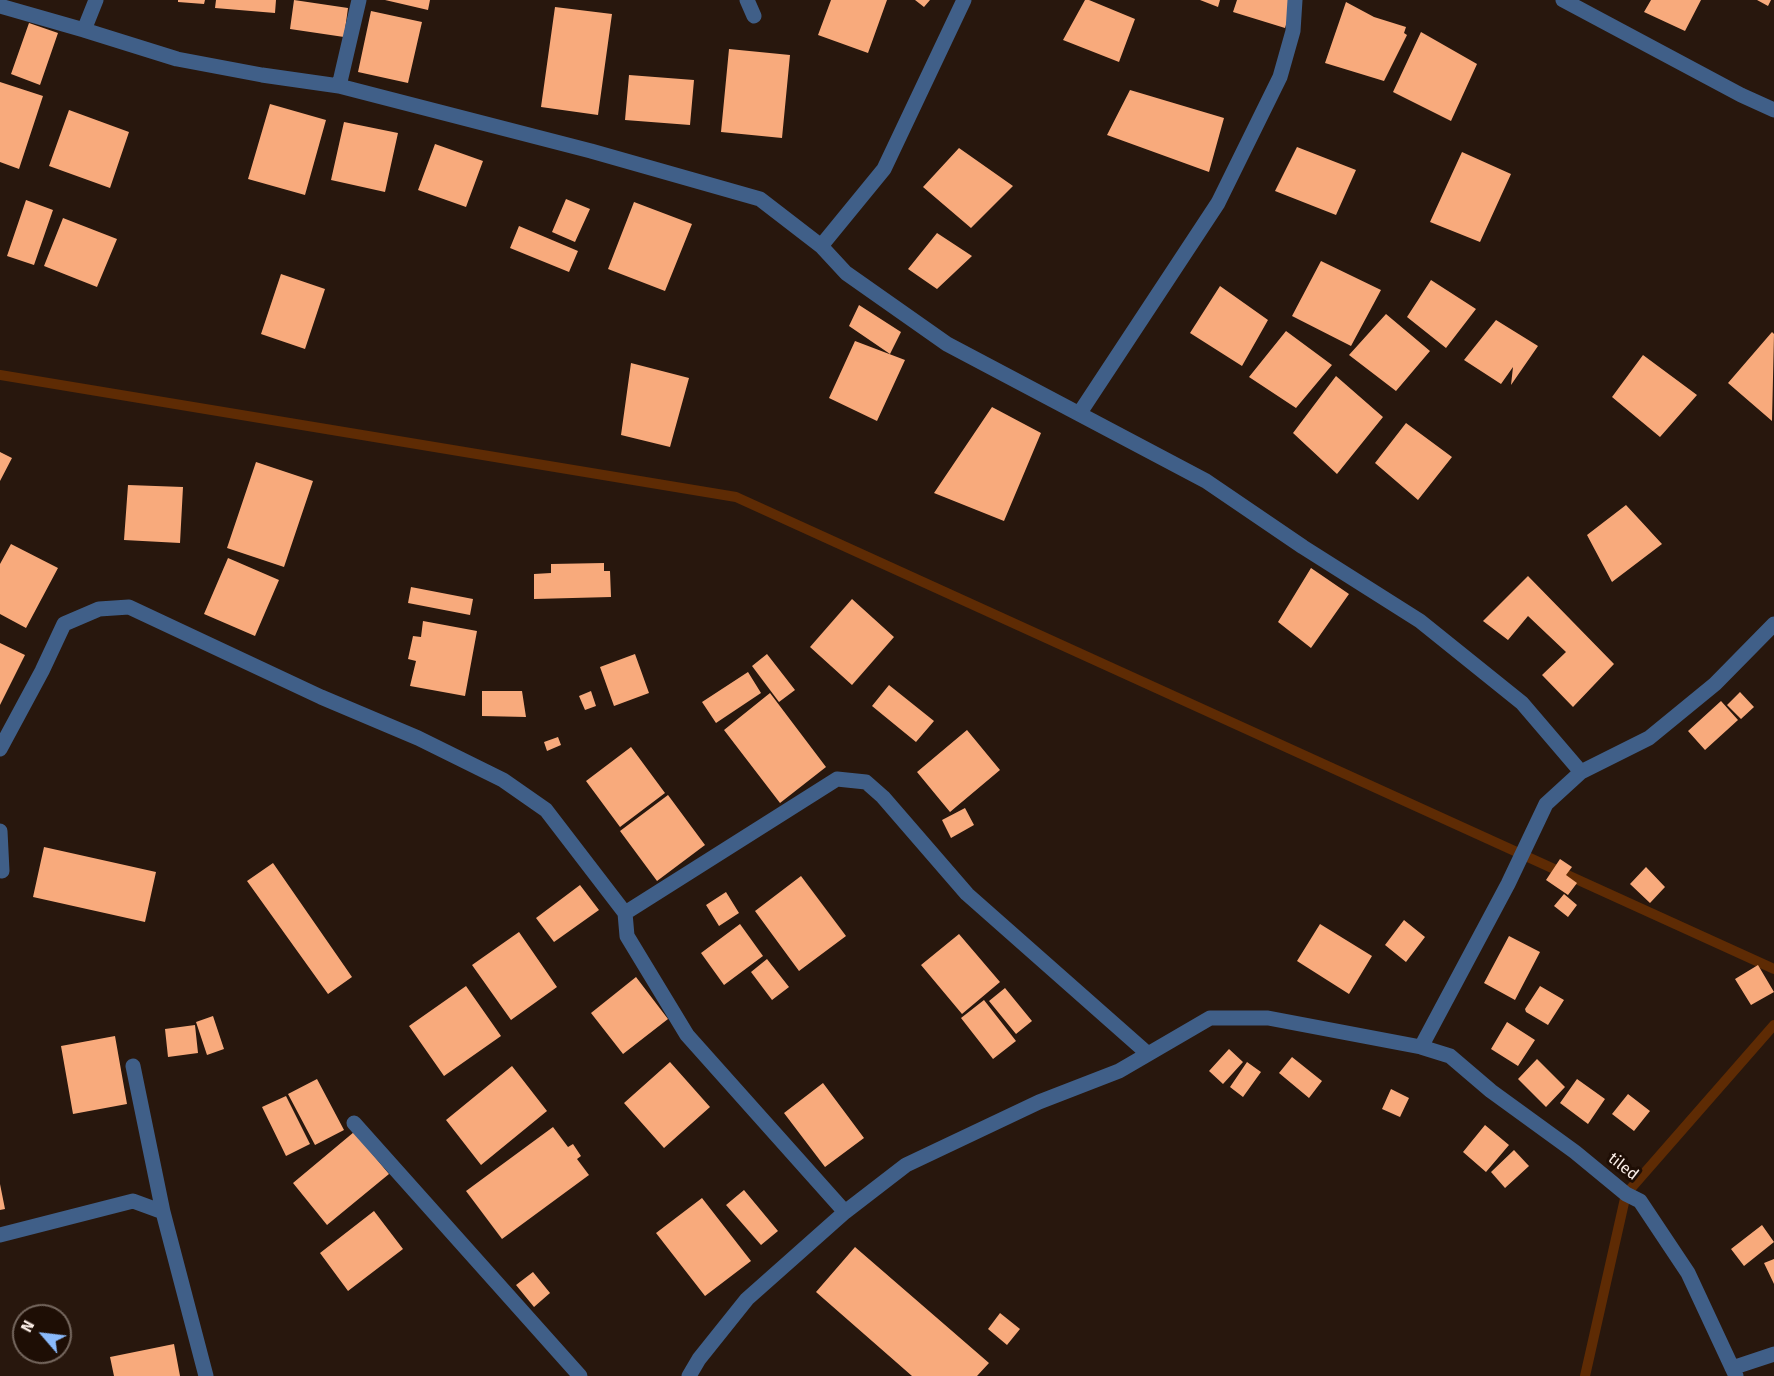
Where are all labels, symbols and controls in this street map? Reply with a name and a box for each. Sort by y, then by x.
street label: tiled [1604,1149,1642,1185]
north arrow [12,1304,72,1364]
text: N [17,1317,38,1335]

